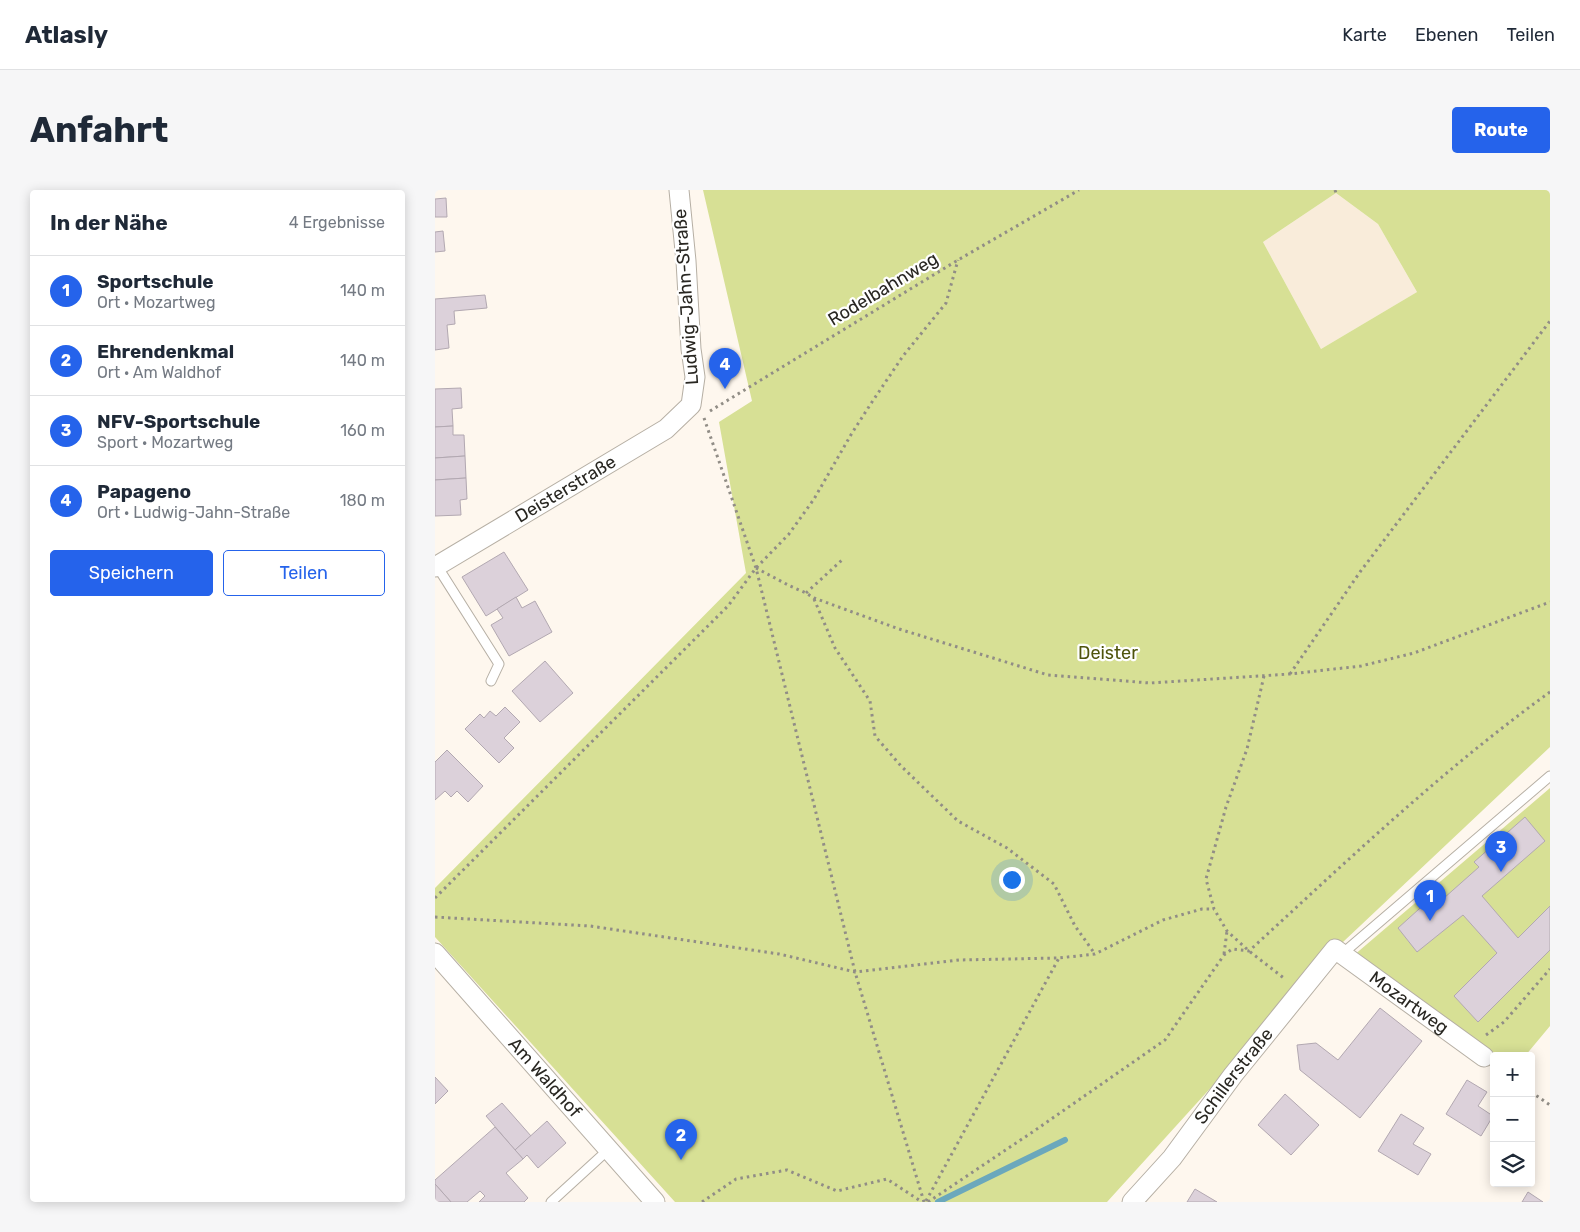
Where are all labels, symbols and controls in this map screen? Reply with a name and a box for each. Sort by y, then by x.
text: Atlasly [25,21,108,49]
text: Karte [1342,24,1387,46]
text: Ebenen [1415,24,1479,46]
text: Teilen [1507,24,1555,46]
button: Route [1452,107,1550,153]
text: Anfahrt [30,109,168,151]
street label: Ludwig-Jahn-Straße [669,208,703,386]
text: In der Nähe [50,210,168,235]
text: 4 Ergebnisse [289,213,385,232]
street label: Rodelbahnweg [824,247,942,331]
text: Sportschule [97,270,214,293]
text: 1 [62,281,70,300]
text: 140 m [340,281,385,300]
text: Ort · Mozartweg [97,293,216,312]
text: Ehrendenkmal [97,340,234,363]
pin: 4 [709,348,741,389]
text: 2 [61,351,71,370]
text: 140 m [340,351,385,370]
text: Ort · Am Waldhof [97,363,221,382]
text: NFV-Sportschule [97,410,260,433]
text: 3 [61,421,71,440]
text: 160 m [340,421,385,440]
text: Sport · Mozartweg [97,433,233,452]
street label: Deisterstraße [511,450,620,528]
text: Papageno [97,480,191,503]
text: 4 [61,491,71,510]
text: 180 m [340,491,385,510]
text: Ort · Ludwig-Jahn-Straße [97,503,290,522]
button: Speichern [50,550,213,596]
button: Teilen [223,550,385,596]
park label: Deister [1078,642,1138,664]
pin: 3 [1485,831,1517,872]
your location [999,867,1025,893]
pin: 1 [1414,880,1446,921]
street label: Mozartweg [1365,967,1453,1039]
street label: Schillerstraße [1190,1023,1278,1129]
street label: Am Waldhof [504,1033,586,1122]
map controls [1490,1052,1535,1187]
button: + [1490,1052,1535,1097]
button: − [1490,1097,1535,1142]
pin: 2 [665,1119,697,1160]
button: layers [1490,1142,1535,1187]

